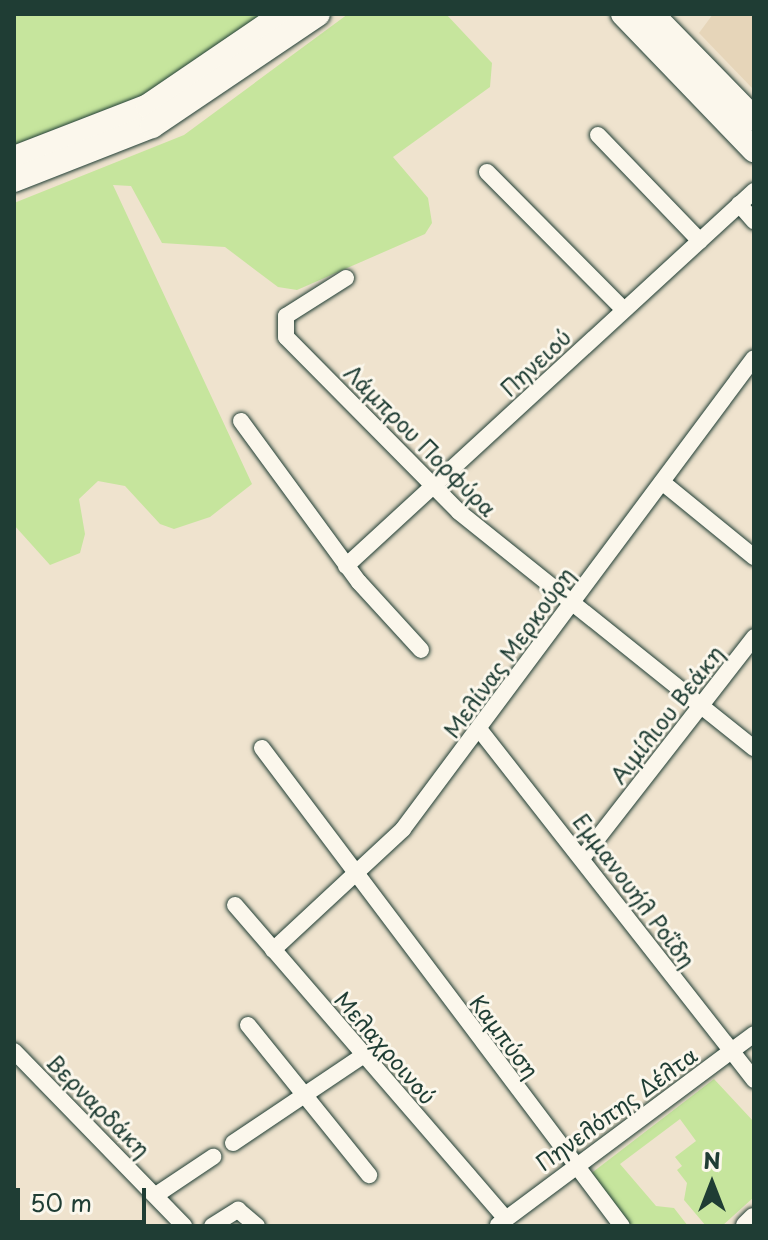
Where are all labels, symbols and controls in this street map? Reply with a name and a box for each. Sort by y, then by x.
street label: Πηνειού [494,323,576,401]
street label: Λάμπρου Πορφύρα [340,359,502,521]
street label: Μελίνας Μερκούρη [437,561,579,743]
street label: Αιμίλιου Βεάκη [604,639,728,789]
street label: Εμμανουήλ Ροΐδη [568,807,702,973]
street label: Μελαχροινού [330,985,442,1109]
street label: Καμπύση [465,989,545,1083]
street label: Πηνελόπης Δέλτα [530,1041,702,1175]
street label: Βερναρδάκη [42,1048,156,1162]
text: N [703,1143,721,1176]
north arrow [672,1144,752,1224]
scale bar [20,1172,150,1222]
text: 50 m [30,1184,92,1220]

